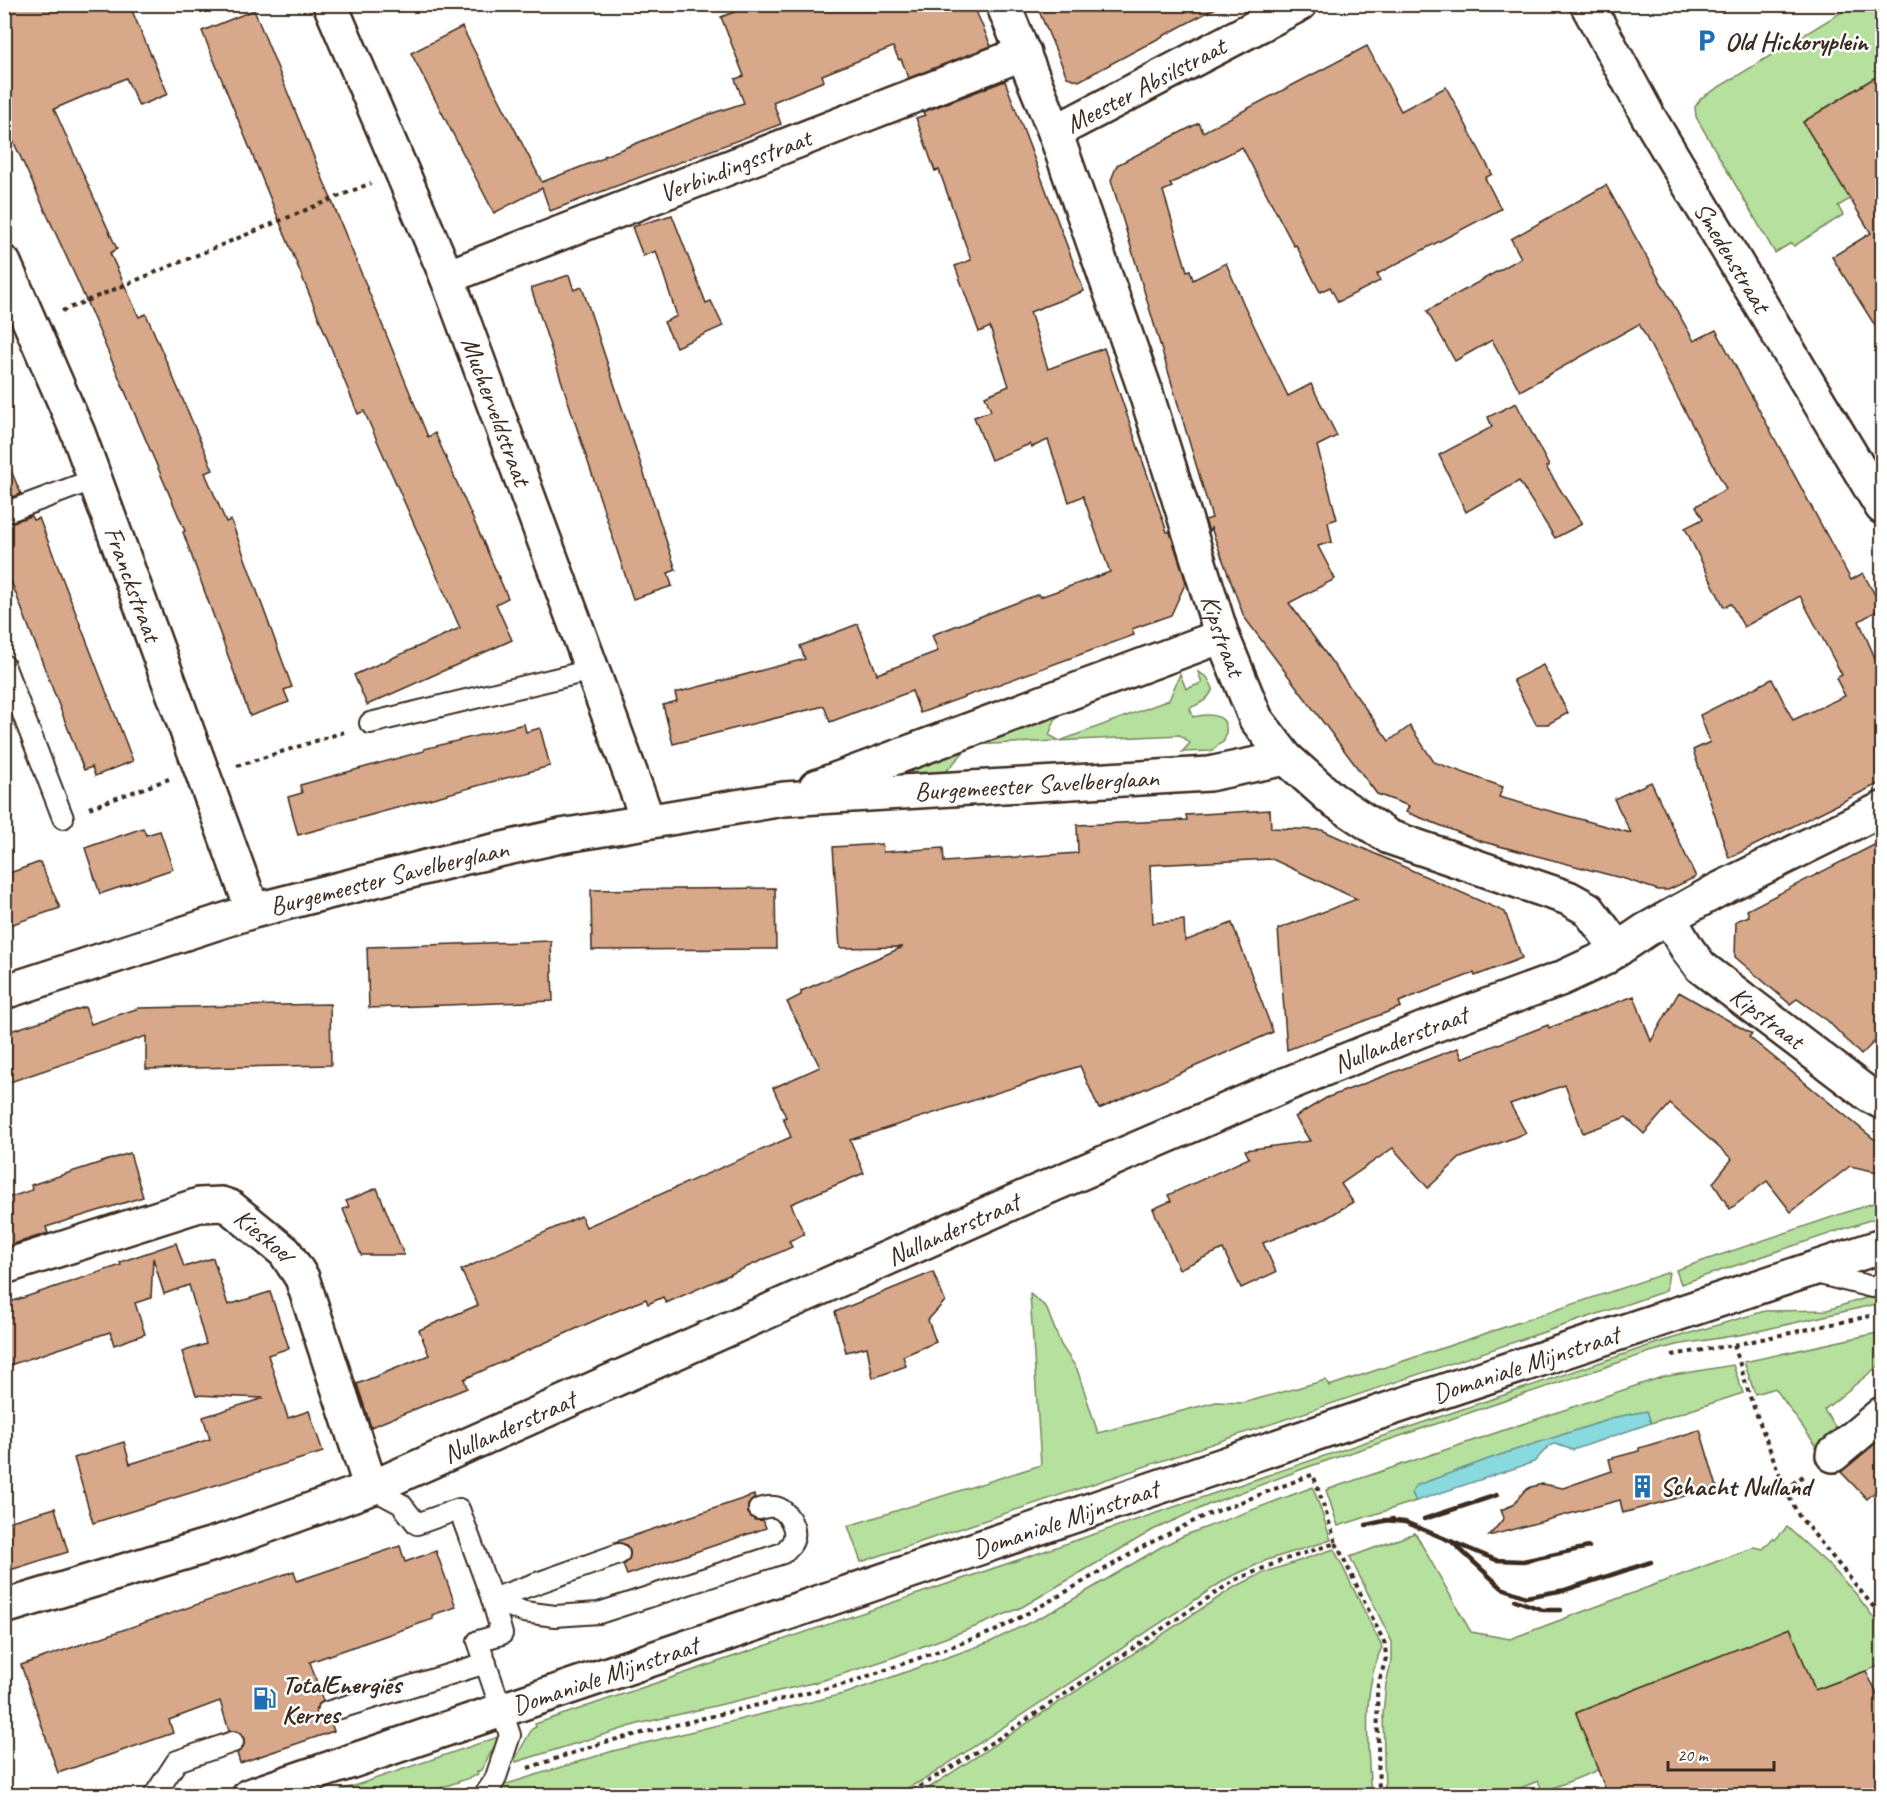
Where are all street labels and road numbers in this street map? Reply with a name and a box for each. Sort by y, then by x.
street label: Meester Absilstraat [1060,28,1233,140]
street label: Verbindingsstraat [655,120,818,209]
street label: Smedenstraat [1687,196,1780,321]
street label: Mucherveldstraat [454,332,540,492]
street label: Franckstraat [97,522,170,648]
street label: Kipstraat [1194,591,1254,683]
street label: Burgemeester Savelberglaan [914,760,1161,808]
street label: Burgemeester Savelberglaan [266,831,513,923]
street label: Kipstraat [1724,979,1813,1058]
street label: Nullanderstraat [1328,997,1475,1080]
street label: Nullanderstraat [882,1184,1028,1273]
street label: Kieskoel [228,1201,305,1270]
street label: Domaniale Mijnstraat [1428,1317,1627,1410]
street label: Nullanderstraat [438,1381,584,1470]
street label: Domaniale Mijnstraat [968,1471,1166,1566]
street label: Domaniale Mijnstraat [508,1627,706,1722]

